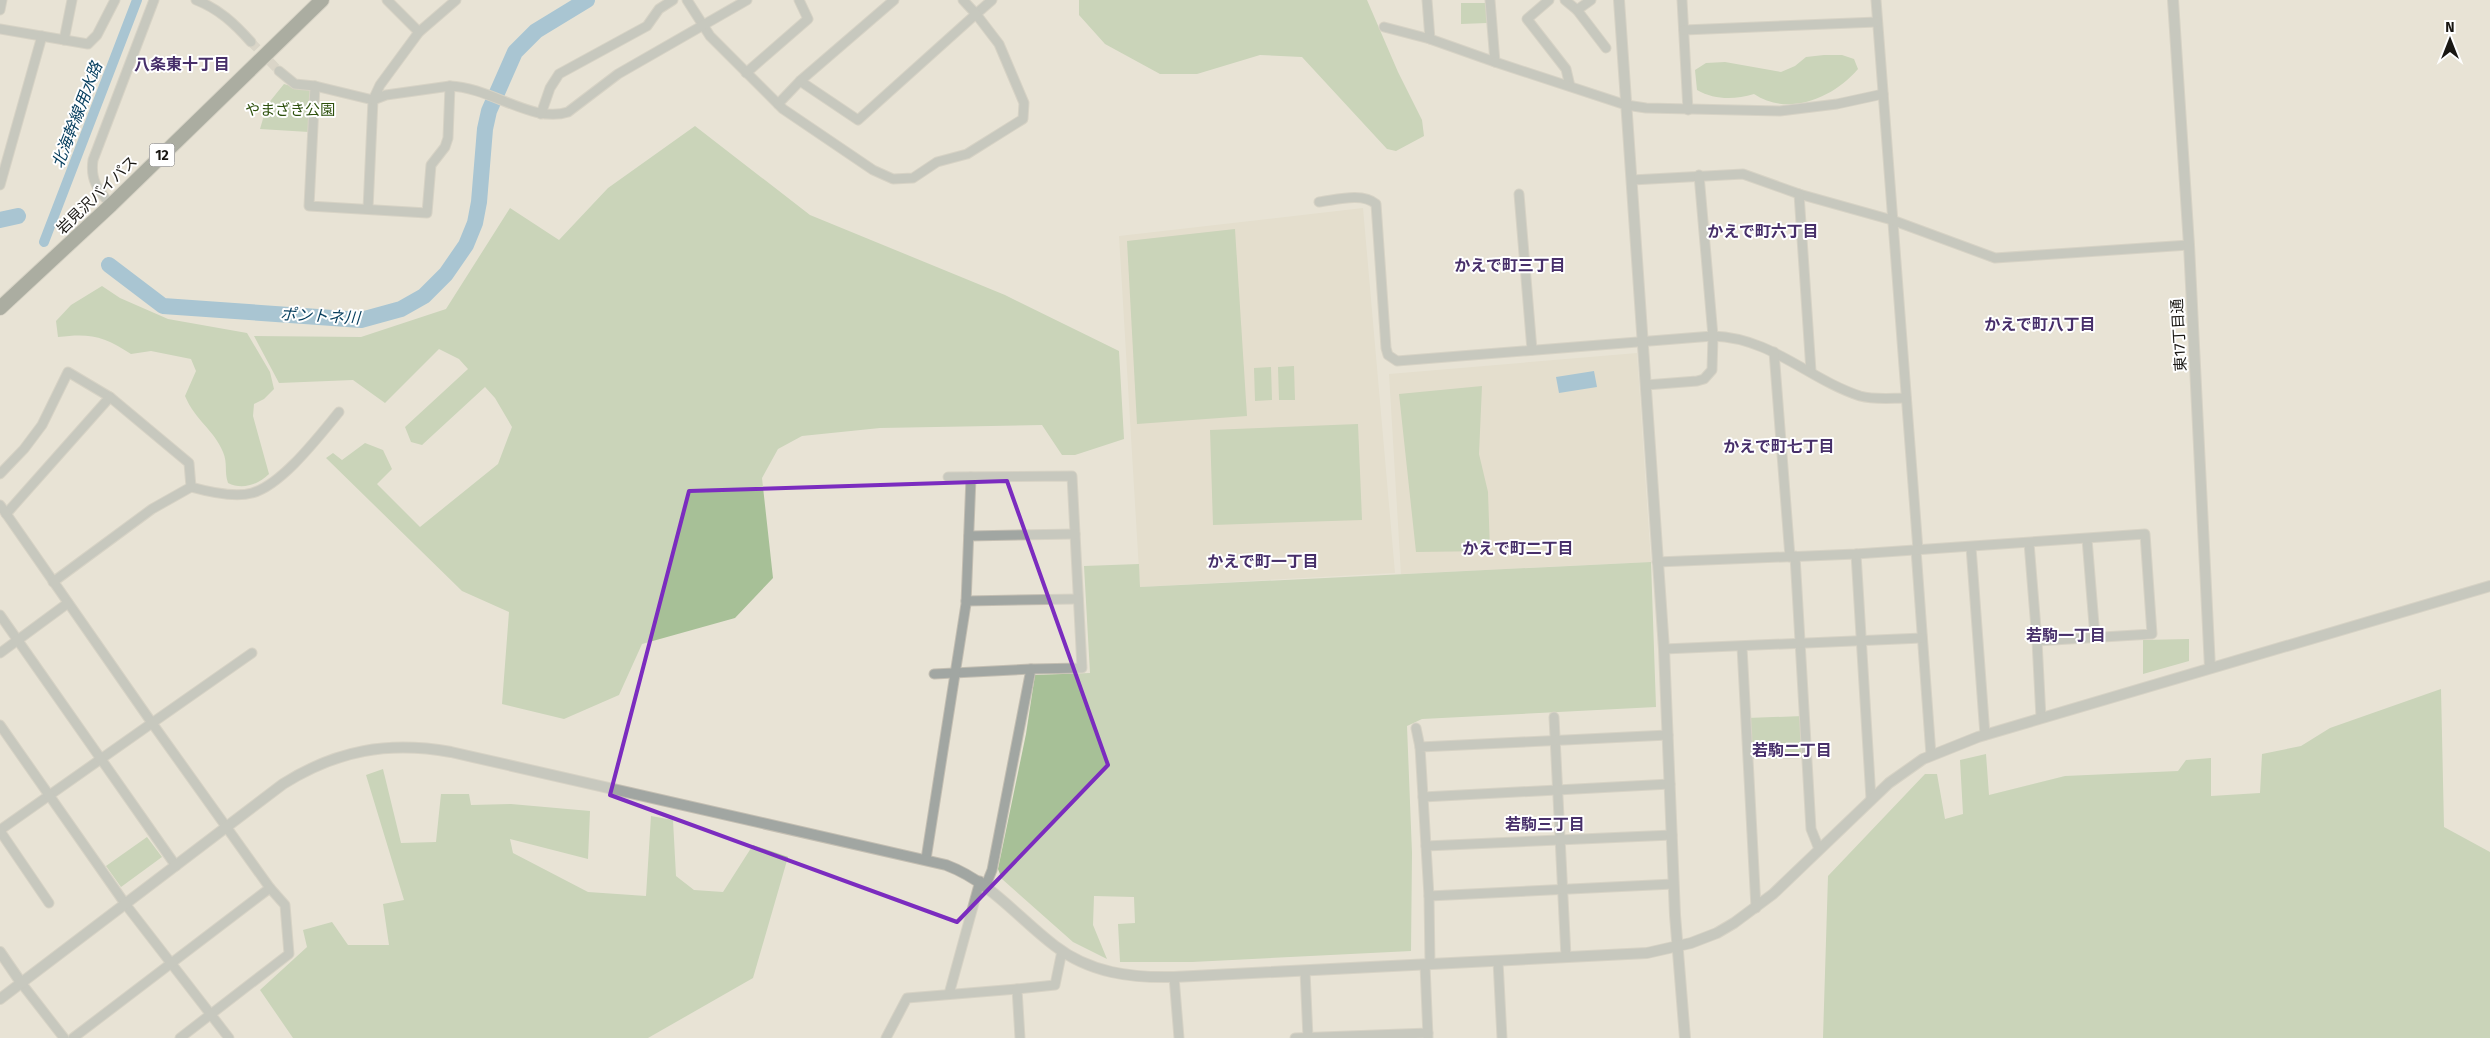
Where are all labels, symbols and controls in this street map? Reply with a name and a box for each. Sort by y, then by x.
north arrow [2425,15,2475,65]
text: N [2445,19,2455,36]
district label: 八条東十丁目 [134,55,230,74]
water label: 北海幹線用水路 [48,57,107,171]
park label: やまざき公園 [245,101,335,119]
road number: 12 [150,144,174,166]
street label: 岩見沢バイパス [53,152,141,238]
district label: かえで町六丁目 [1707,222,1819,241]
district label: かえで町三丁目 [1454,256,1566,275]
street label: 東17丁目通 [2168,298,2190,372]
water label: ポントネ川 [280,304,362,328]
district label: かえで町八丁目 [1984,315,2096,334]
district label: かえで町七丁目 [1723,437,1835,456]
district label: かえで町二丁目 [1462,539,1574,558]
district label: かえで町一丁目 [1207,552,1319,571]
district label: 若駒一丁目 [2026,626,2106,645]
district label: 若駒二丁目 [1752,741,1832,760]
district label: 若駒三丁目 [1505,815,1585,834]

